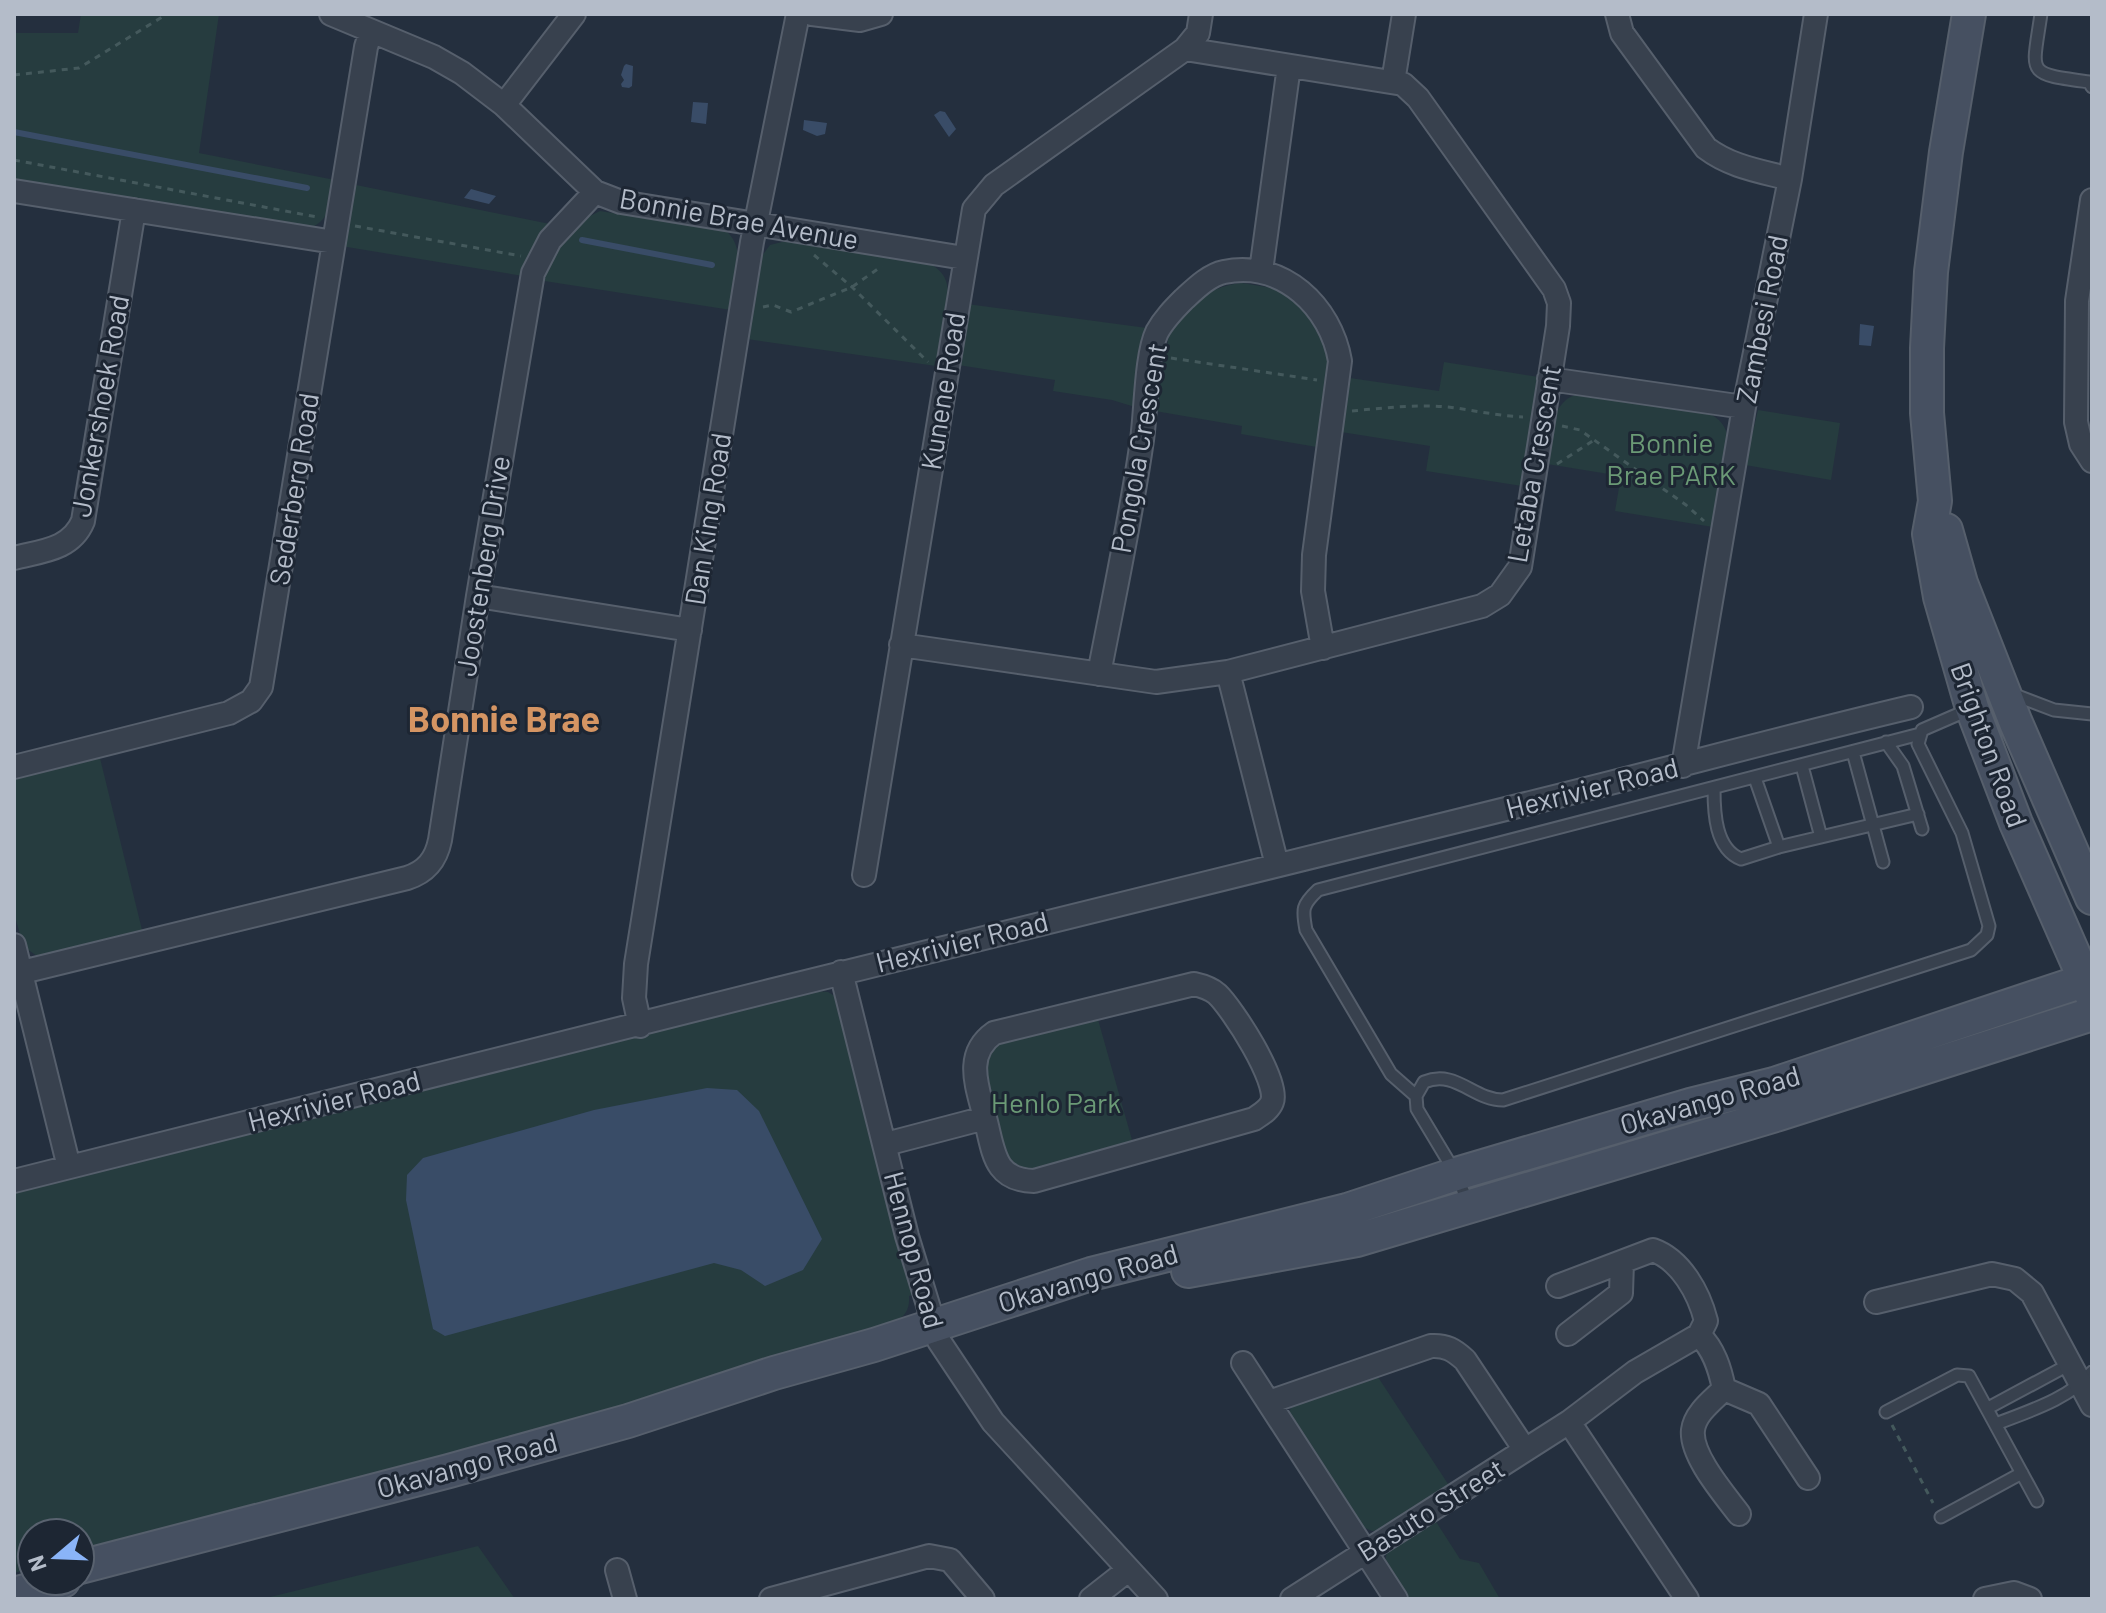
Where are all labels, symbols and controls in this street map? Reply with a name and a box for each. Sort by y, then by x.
street label: Bonnie Brae Avenue [617,180,861,256]
street label: Zambesi Road [1728,232,1794,406]
street label: Jonkershoek Road [63,292,135,520]
street label: Kunene Road [913,310,971,472]
street label: Pongola Crescent [1103,340,1173,556]
street label: Letaba Crescent [1499,362,1567,565]
street label: Sederberg Road [261,390,325,587]
park label: Bonnie Brae PARK [1606,425,1736,491]
street label: Dan King Road [677,430,737,607]
street label: Joostenberg Drive [448,453,516,678]
street label: Brighton Road [1944,658,2035,832]
district label: Bonnie Brae [408,696,600,739]
street label: Hexrivier Road [1502,749,1682,825]
street label: Hexrivier Road [872,903,1052,979]
street label: Okavango Road [1616,1057,1804,1141]
street label: Hexrivier Road [244,1062,424,1138]
park label: Henlo Park [991,1085,1121,1119]
street label: Hennop Road [878,1167,952,1332]
street label: Okavango Road [994,1235,1182,1319]
street label: Okavango Road [373,1424,561,1504]
street label: Basuto Street [1351,1450,1510,1568]
north arrow [16,1517,96,1597]
text: N [21,1553,51,1575]

